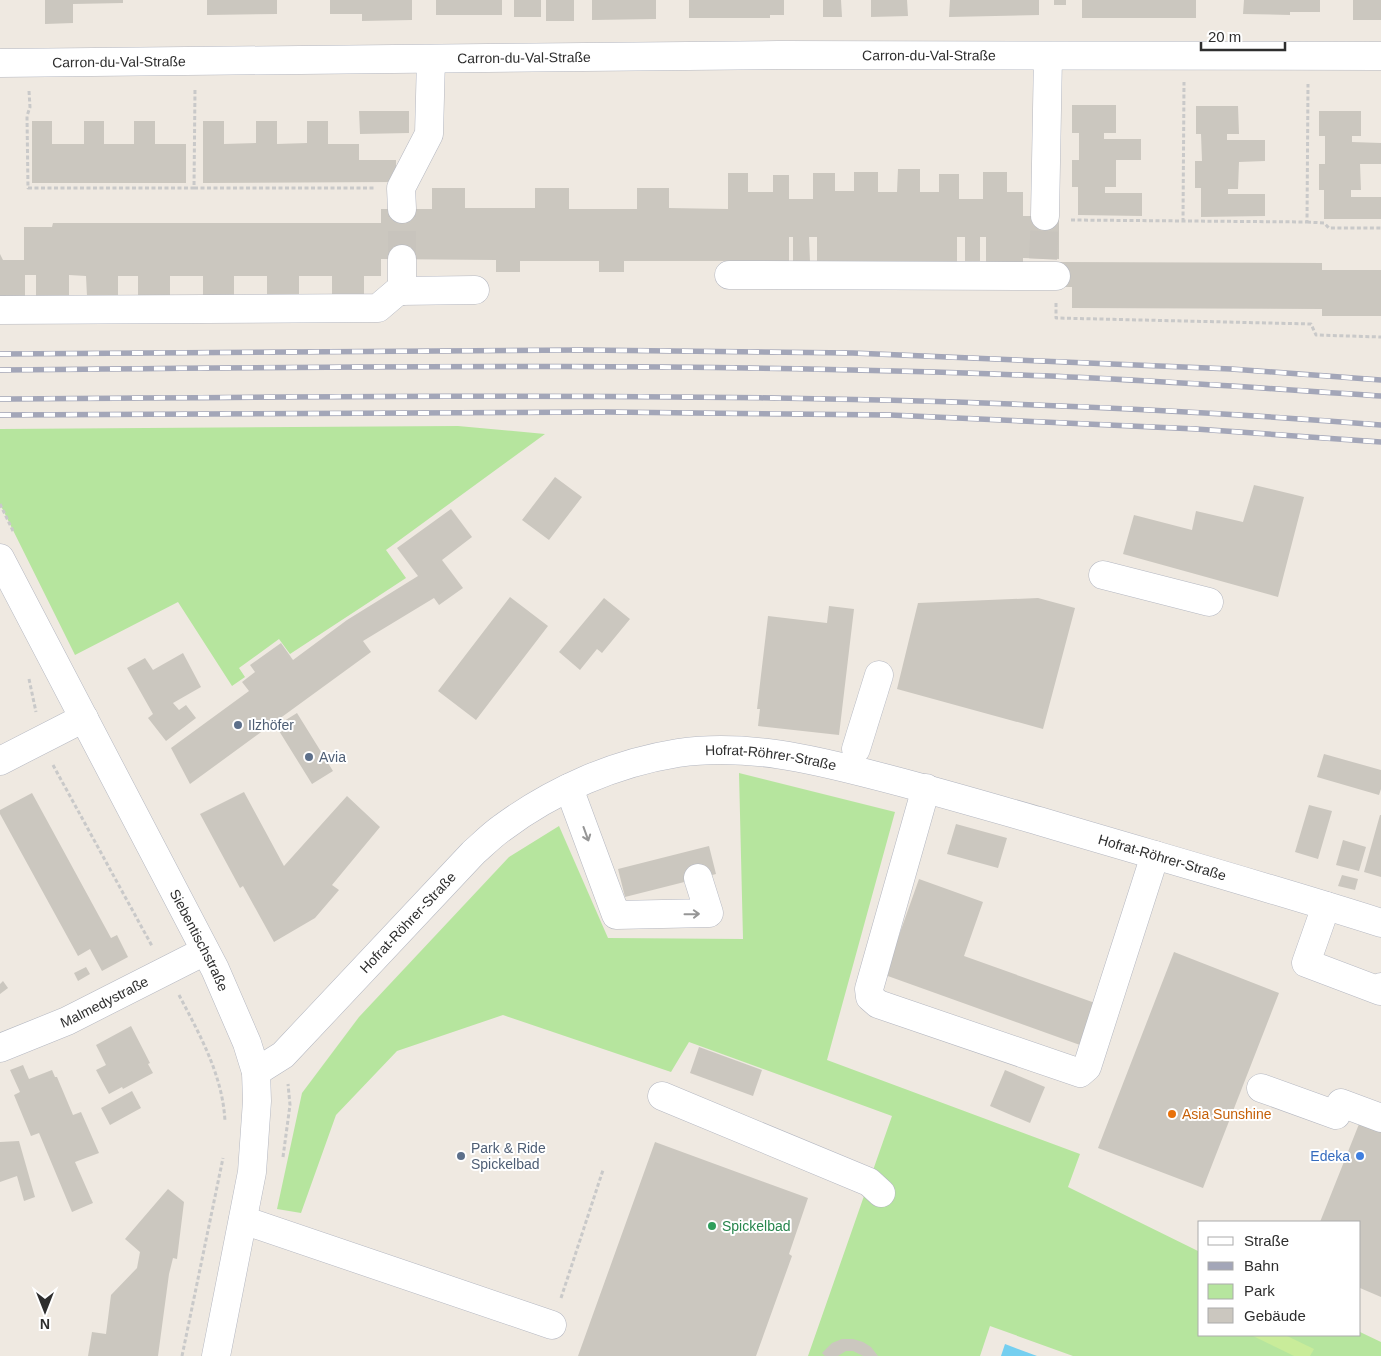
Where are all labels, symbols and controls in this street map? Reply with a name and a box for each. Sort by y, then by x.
scale bar [1201,20,1285,52]
text: 20 m [1208,28,1241,45]
street label: Carron-du-Val-Straße [862,47,996,63]
street label: Carron-du-Val-Straße [457,49,591,66]
street label: Carron-du-Val-Straße [52,53,186,70]
place label: Ilzhöfer [248,717,294,733]
marker: Ilzhöfer [232,719,244,731]
street label: Hofrat-Röhrer-Straße [705,742,838,774]
place label: Avia [319,749,346,765]
marker: Avia [303,751,315,763]
one-way arrow [582,826,591,841]
street label: Hofrat-Röhrer-Straße [1096,831,1228,884]
street label: Hofrat-Röhrer-Straße [357,868,459,976]
street label: Siebentischstraße [167,886,232,994]
one-way arrow [684,909,700,918]
street label: Malmedystraße [58,973,151,1031]
place label: Asia Sunshine [1182,1106,1272,1122]
marker: Asia Sunshine [1166,1108,1178,1120]
place label: Park & Ride Spickelbad [471,1140,546,1172]
place label: Edeka [1310,1148,1350,1164]
marker: Park & Ride Spickelbad [455,1150,467,1162]
marker: Edeka [1354,1150,1366,1162]
place label: Spickelbad [722,1218,791,1234]
marker: Spickelbad [706,1220,718,1232]
legend [1198,1221,1361,1336]
text: Straße [1244,1232,1289,1249]
text: Bahn [1244,1257,1279,1274]
text: Park [1244,1282,1275,1299]
north arrow [20,1286,70,1336]
text: Gebäude [1244,1307,1306,1324]
text: N [40,1316,50,1332]

